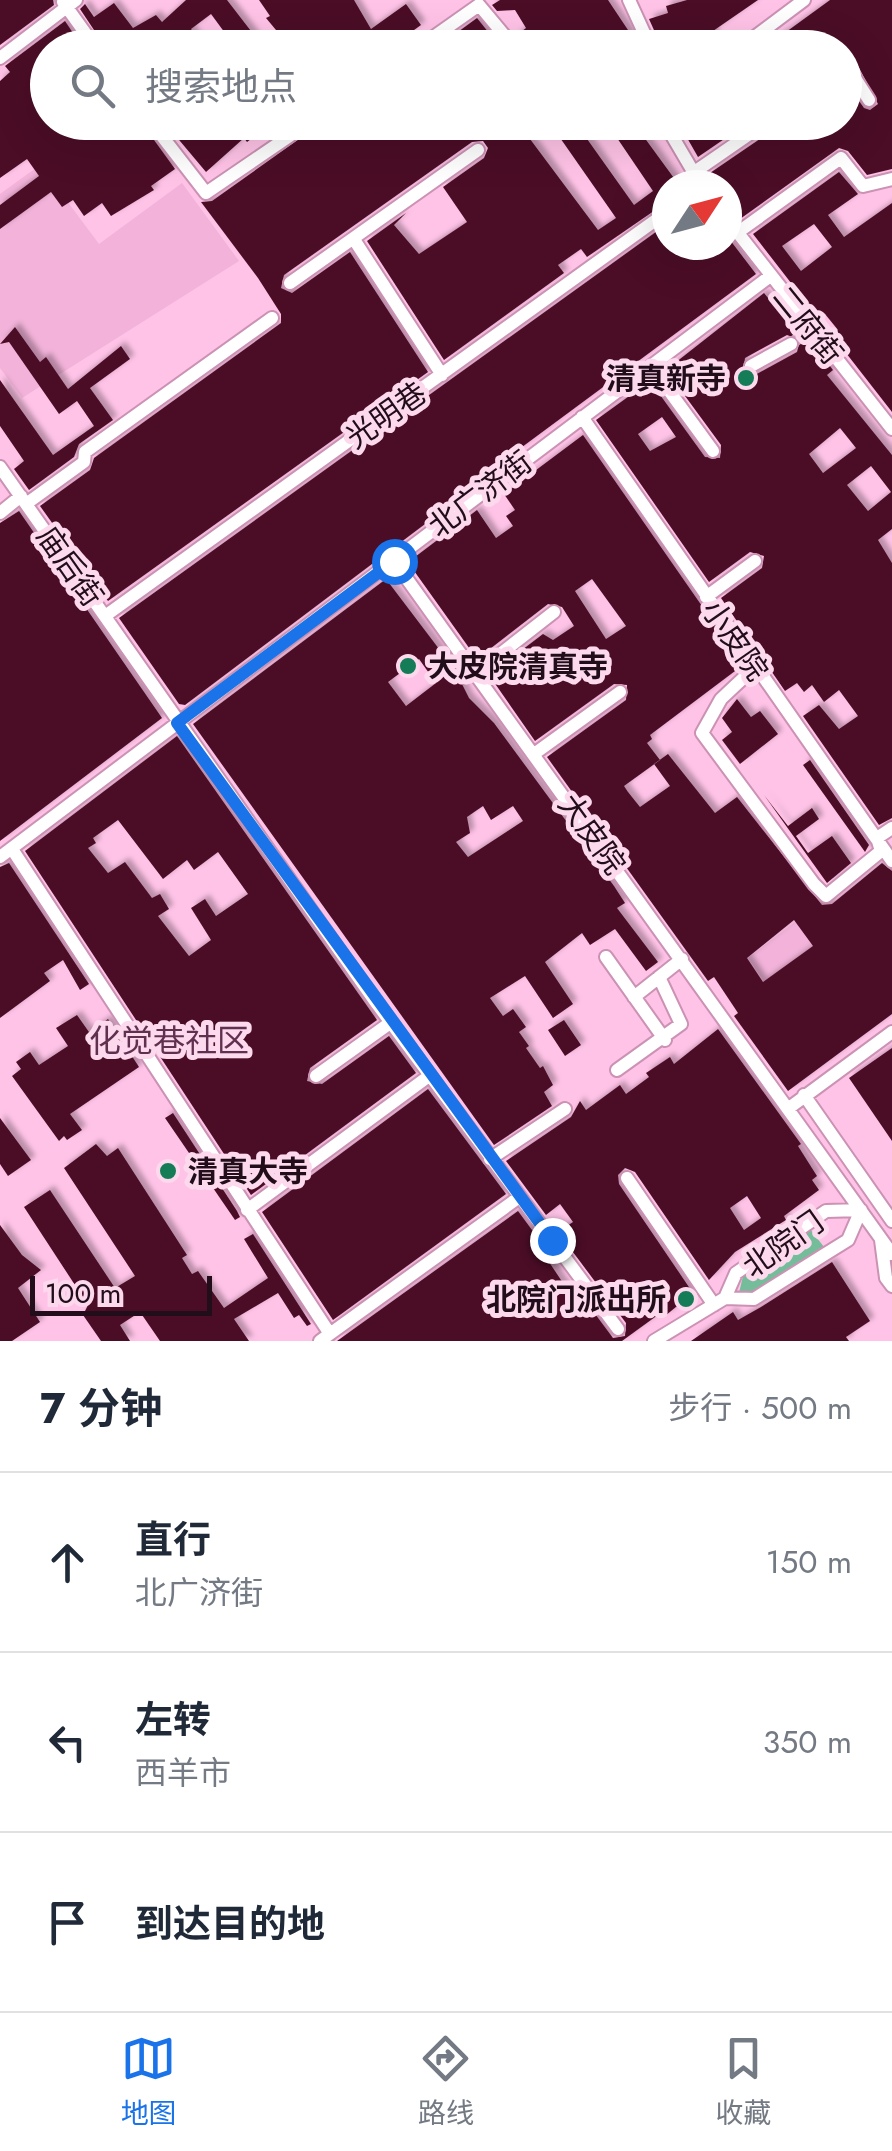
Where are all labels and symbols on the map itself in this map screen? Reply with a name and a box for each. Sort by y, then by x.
north arrow [652,170,742,260]
street label: 二府街 [763,276,853,374]
place label: 清真新寺 [606,357,726,400]
marker: 清真新寺 [735,367,757,389]
street label: 光明巷 [337,372,435,458]
street label: 北广济街 [419,441,541,547]
street label: 庙后街 [27,517,113,615]
route start [372,539,418,585]
street label: 小皮院 [692,591,778,689]
place label: 大皮院清真寺 [428,645,608,688]
marker: 大皮院清真寺 [397,655,419,677]
street label: 大皮院 [548,785,636,883]
district label: 化觉巷社区 [89,1018,249,1064]
place label: 清真大寺 [188,1150,308,1193]
marker: 清真大寺 [157,1160,179,1182]
street label: 北院门 [734,1201,832,1287]
route end [530,1218,576,1264]
scale bar [30,1271,212,1316]
place label: 北院门派出所 [486,1278,666,1321]
marker: 北院门派出所 [675,1288,697,1310]

